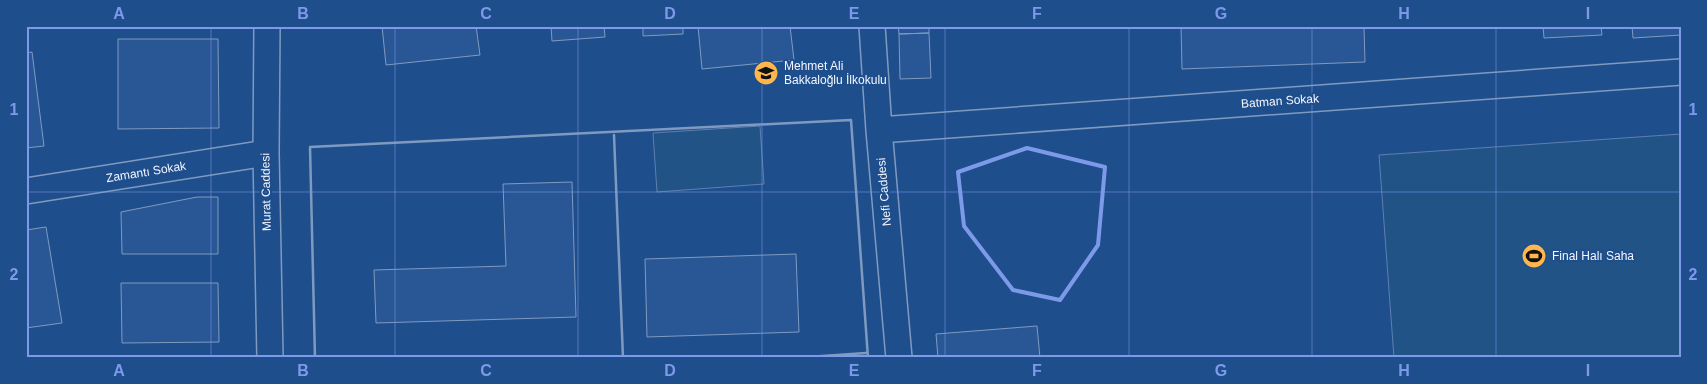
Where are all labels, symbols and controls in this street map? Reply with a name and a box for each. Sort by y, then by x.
text: A [113,5,125,22]
text: B [297,5,309,22]
text: C [480,5,492,22]
text: D [664,5,676,22]
text: E [849,5,860,22]
text: F [1032,5,1042,22]
text: G [1215,5,1227,22]
text: H [1398,5,1410,22]
text: I [1586,5,1590,22]
place label: Mehmet Ali Bakkaloğlu İlkokulu [784,59,887,87]
school or university icon: Mehmet Ali Bakkaloğlu İlkokulu [753,60,779,86]
street label: Batman Sokak [1241,91,1320,111]
text: 1 [10,101,19,118]
text: 1 [1689,101,1698,118]
street label: Murat Caddesi [258,153,274,231]
street label: Nefi Caddesi [874,157,894,227]
street label: Zamantı Sokak [105,159,188,185]
sports icon: Final Halı Saha [1521,243,1547,269]
place label: Final Halı Saha [1552,249,1634,263]
text: 2 [10,266,19,283]
text: 2 [1689,266,1698,283]
text: A [113,362,125,379]
text: B [297,362,309,379]
text: C [480,362,492,379]
text: D [664,362,676,379]
text: E [849,362,860,379]
text: F [1032,362,1042,379]
text: G [1215,362,1227,379]
text: H [1398,362,1410,379]
text: I [1586,362,1590,379]

